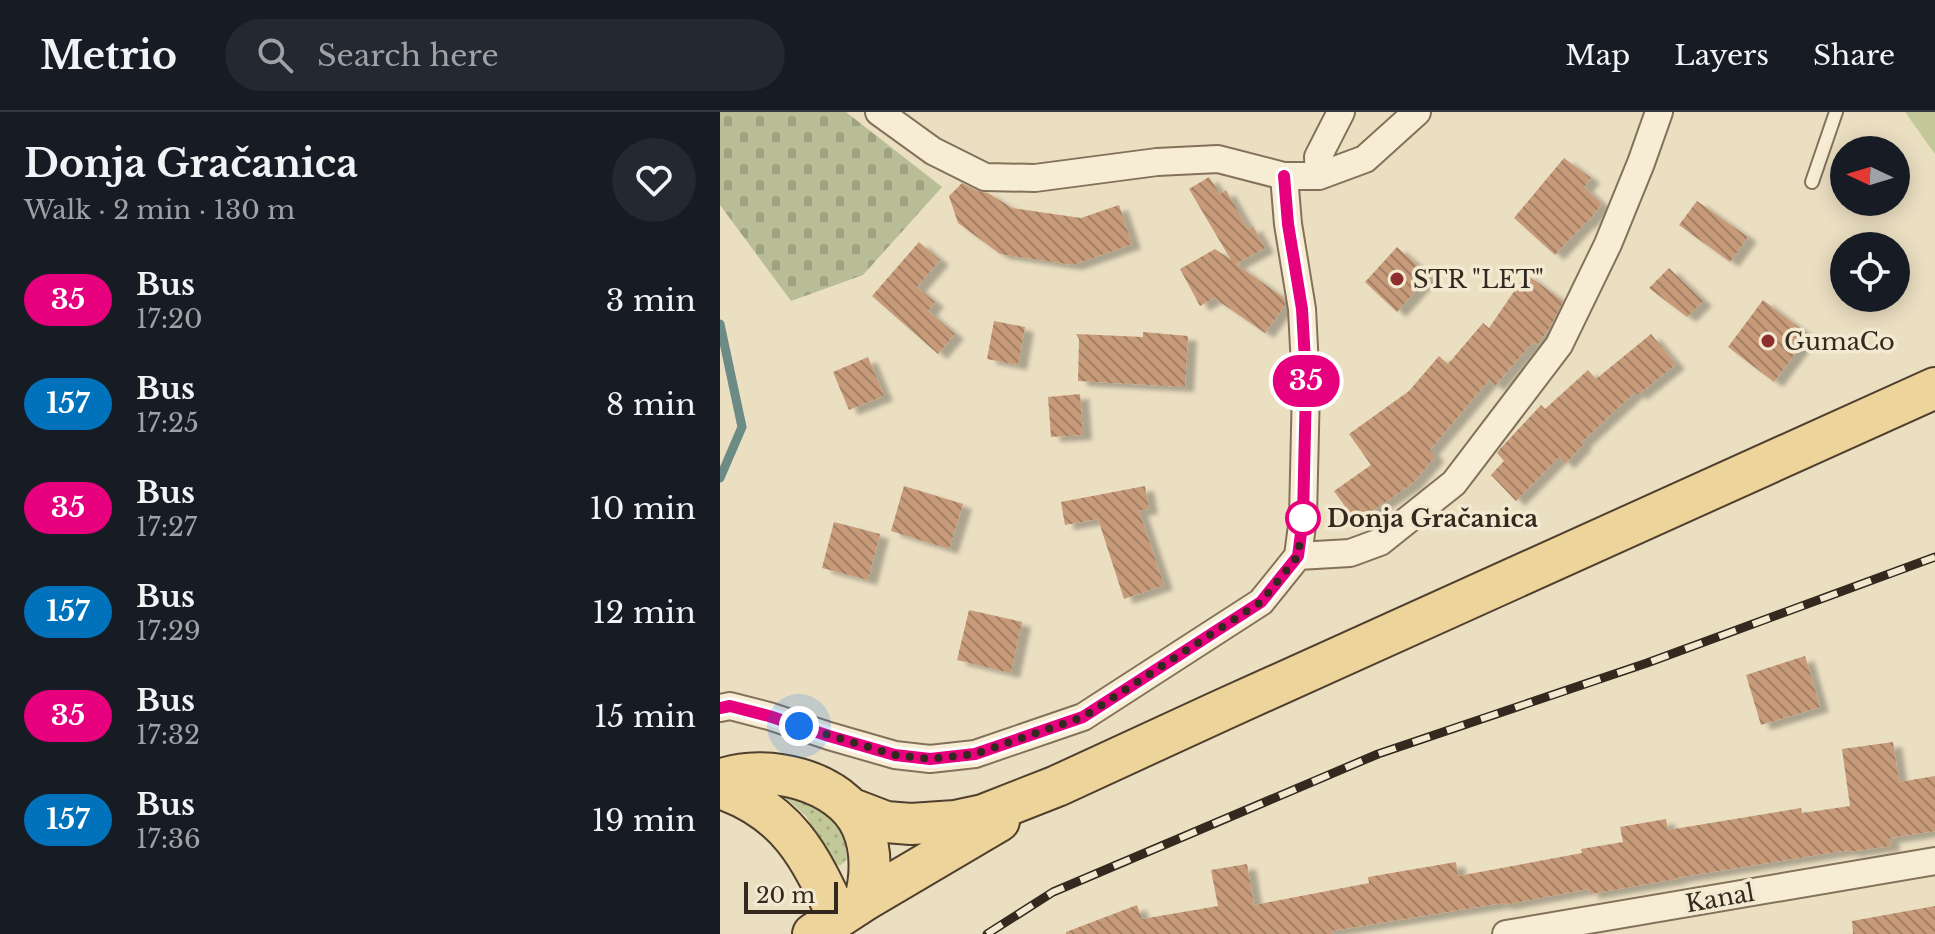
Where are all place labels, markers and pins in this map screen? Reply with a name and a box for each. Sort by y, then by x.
place label: STR "LET" [1413,265,1544,294]
marker: STR "LET" [1388,270,1406,288]
place label: GumaCo [1784,327,1895,356]
marker: GumaCo [1759,332,1777,350]
marker: Donja Gračanica [1286,501,1320,535]
place label: Donja Gračanica [1327,504,1538,533]

